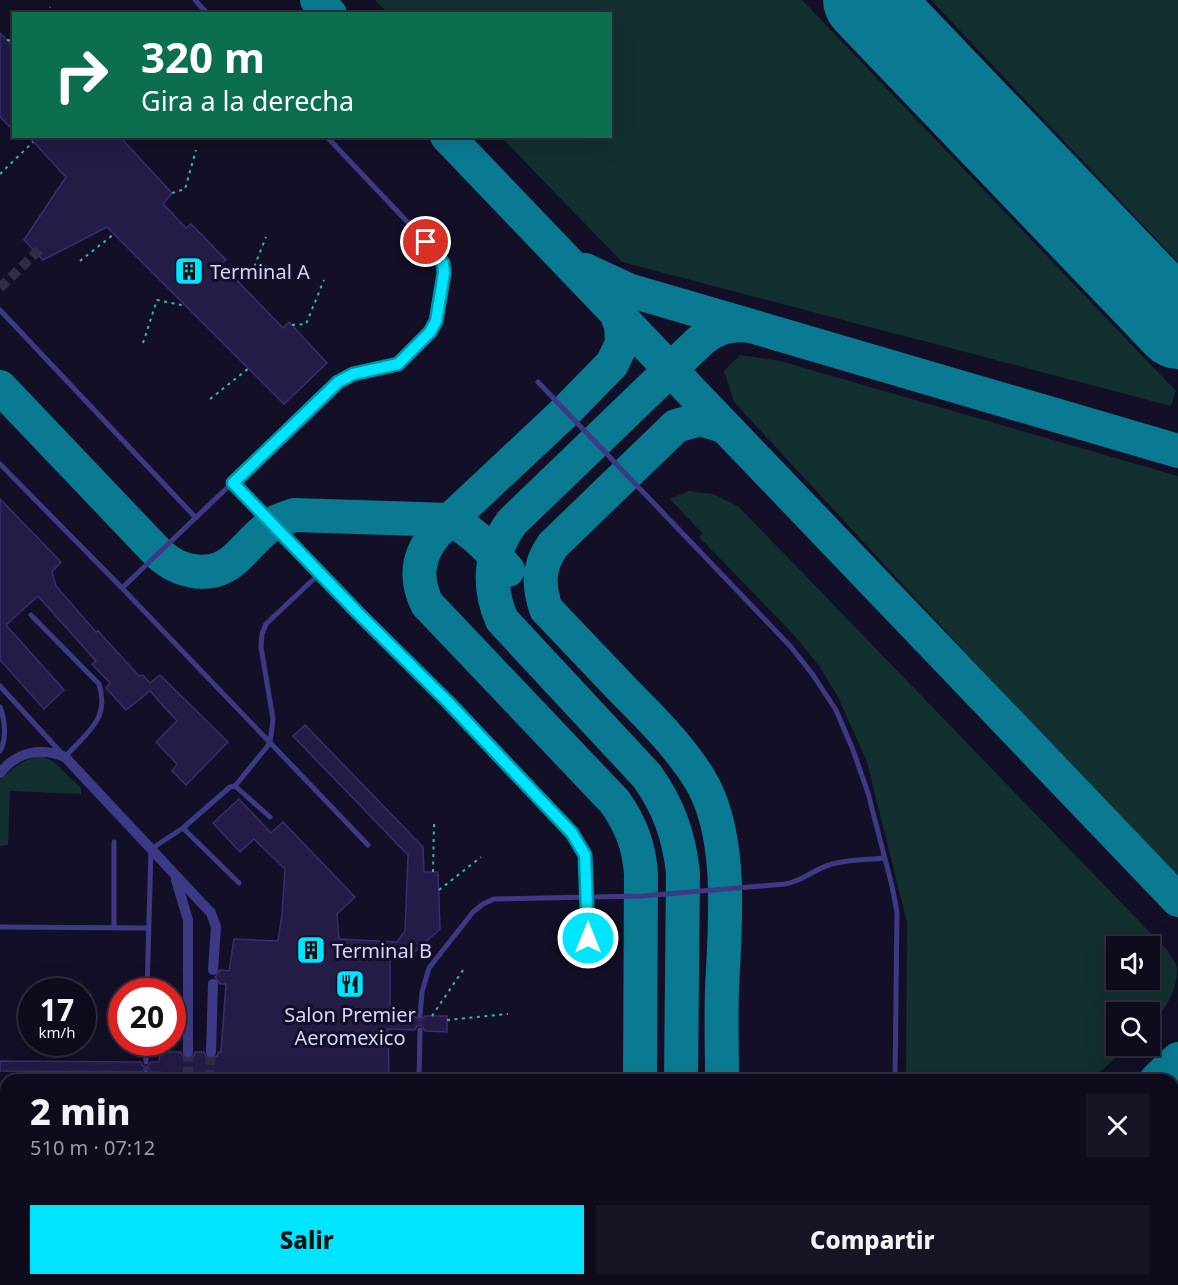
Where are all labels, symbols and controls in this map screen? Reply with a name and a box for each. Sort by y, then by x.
text: 320 m [141,28,265,85]
icon: right [42,36,120,114]
text: Gira a la derecha [141,82,354,119]
pin [400,216,451,267]
icon: arrive [409,225,442,258]
building icon: Terminal A [173,255,205,287]
place label: Terminal A [210,258,310,285]
position arrow [556,906,620,970]
building icon: Terminal B [295,934,327,966]
map controls [1106,936,1160,1056]
button: sound [1106,936,1160,990]
place label: Terminal B [332,937,432,964]
restaurant icon: Salon Premier Aeromexico [334,968,366,1000]
speed limit sign: 20 [108,978,186,1056]
text: 17 [40,989,74,1030]
place label: Salon Premier Aeromexico [284,1001,416,1051]
button: search [1106,1002,1160,1056]
text: km/h [39,1022,75,1042]
text: 2 min [30,1087,131,1136]
button: close [1086,1094,1149,1157]
text: 510 m · 07:12 [30,1134,155,1161]
button: Salir [30,1205,584,1274]
button: Compartir [596,1205,1149,1274]

